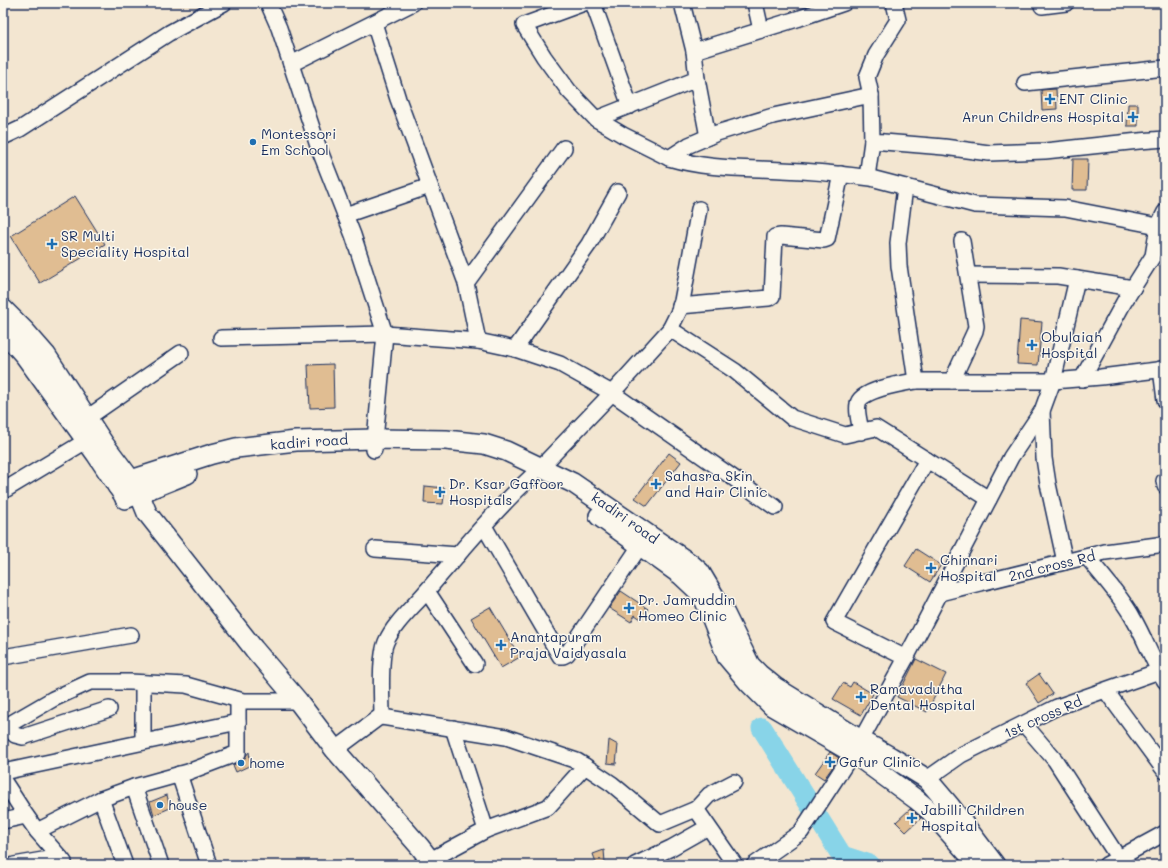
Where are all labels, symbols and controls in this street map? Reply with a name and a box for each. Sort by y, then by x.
place label: ENT Clinic [1059,89,1128,108]
marker: ENT Clinic [1044,93,1056,105]
place label: Arun Childrens Hospital [962,107,1124,126]
marker: Arun Childrens Hospital [1127,111,1139,123]
place label: Montessori Em School [261,124,336,159]
marker: Montessori Em School [248,137,258,147]
place label: SR Multi Speciality Hospital [61,226,190,261]
marker: SR Multi Speciality Hospital [46,238,58,250]
place label: Obulaiah Hospital [1041,327,1102,362]
marker: Obulaiah Hospital [1026,339,1038,351]
street label: kadiri road [269,429,349,454]
place label: Sahasra Skin and Hair Clinic [665,466,767,501]
place label: Dr. Ksar Gaffoor Hospitals [449,474,563,509]
marker: Sahasra Skin and Hair Clinic [650,478,662,490]
marker: Dr. Ksar Gaffoor Hospitals [434,486,446,498]
street label: kadiri road [588,487,663,548]
street label: 2nd cross Rd [1007,546,1097,585]
place label: Chinnari Hospital [940,550,998,585]
marker: Chinnari Hospital [925,562,937,574]
place label: Dr. Jamruddin Homeo Clinic [638,590,735,625]
marker: Dr. Jamruddin Homeo Clinic [623,602,635,614]
place label: Anantapuram Praja Vaidyasala [510,627,627,662]
marker: Anantapuram Praja Vaidyasala [495,639,507,651]
place label: Ramavadutha Dental Hospital [870,679,975,714]
marker: Ramavadutha Dental Hospital [855,691,867,703]
street label: 1st cross Rd [1001,691,1085,742]
place label: Gafur Clinic [839,752,921,771]
place label: home [249,753,285,772]
marker: Gafur Clinic [824,756,836,768]
marker: home [236,758,246,768]
place label: house [168,795,207,814]
marker: house [155,800,165,810]
place label: Jabilli Children Hospital [921,800,1024,835]
marker: Jabilli Children Hospital [906,812,918,824]

